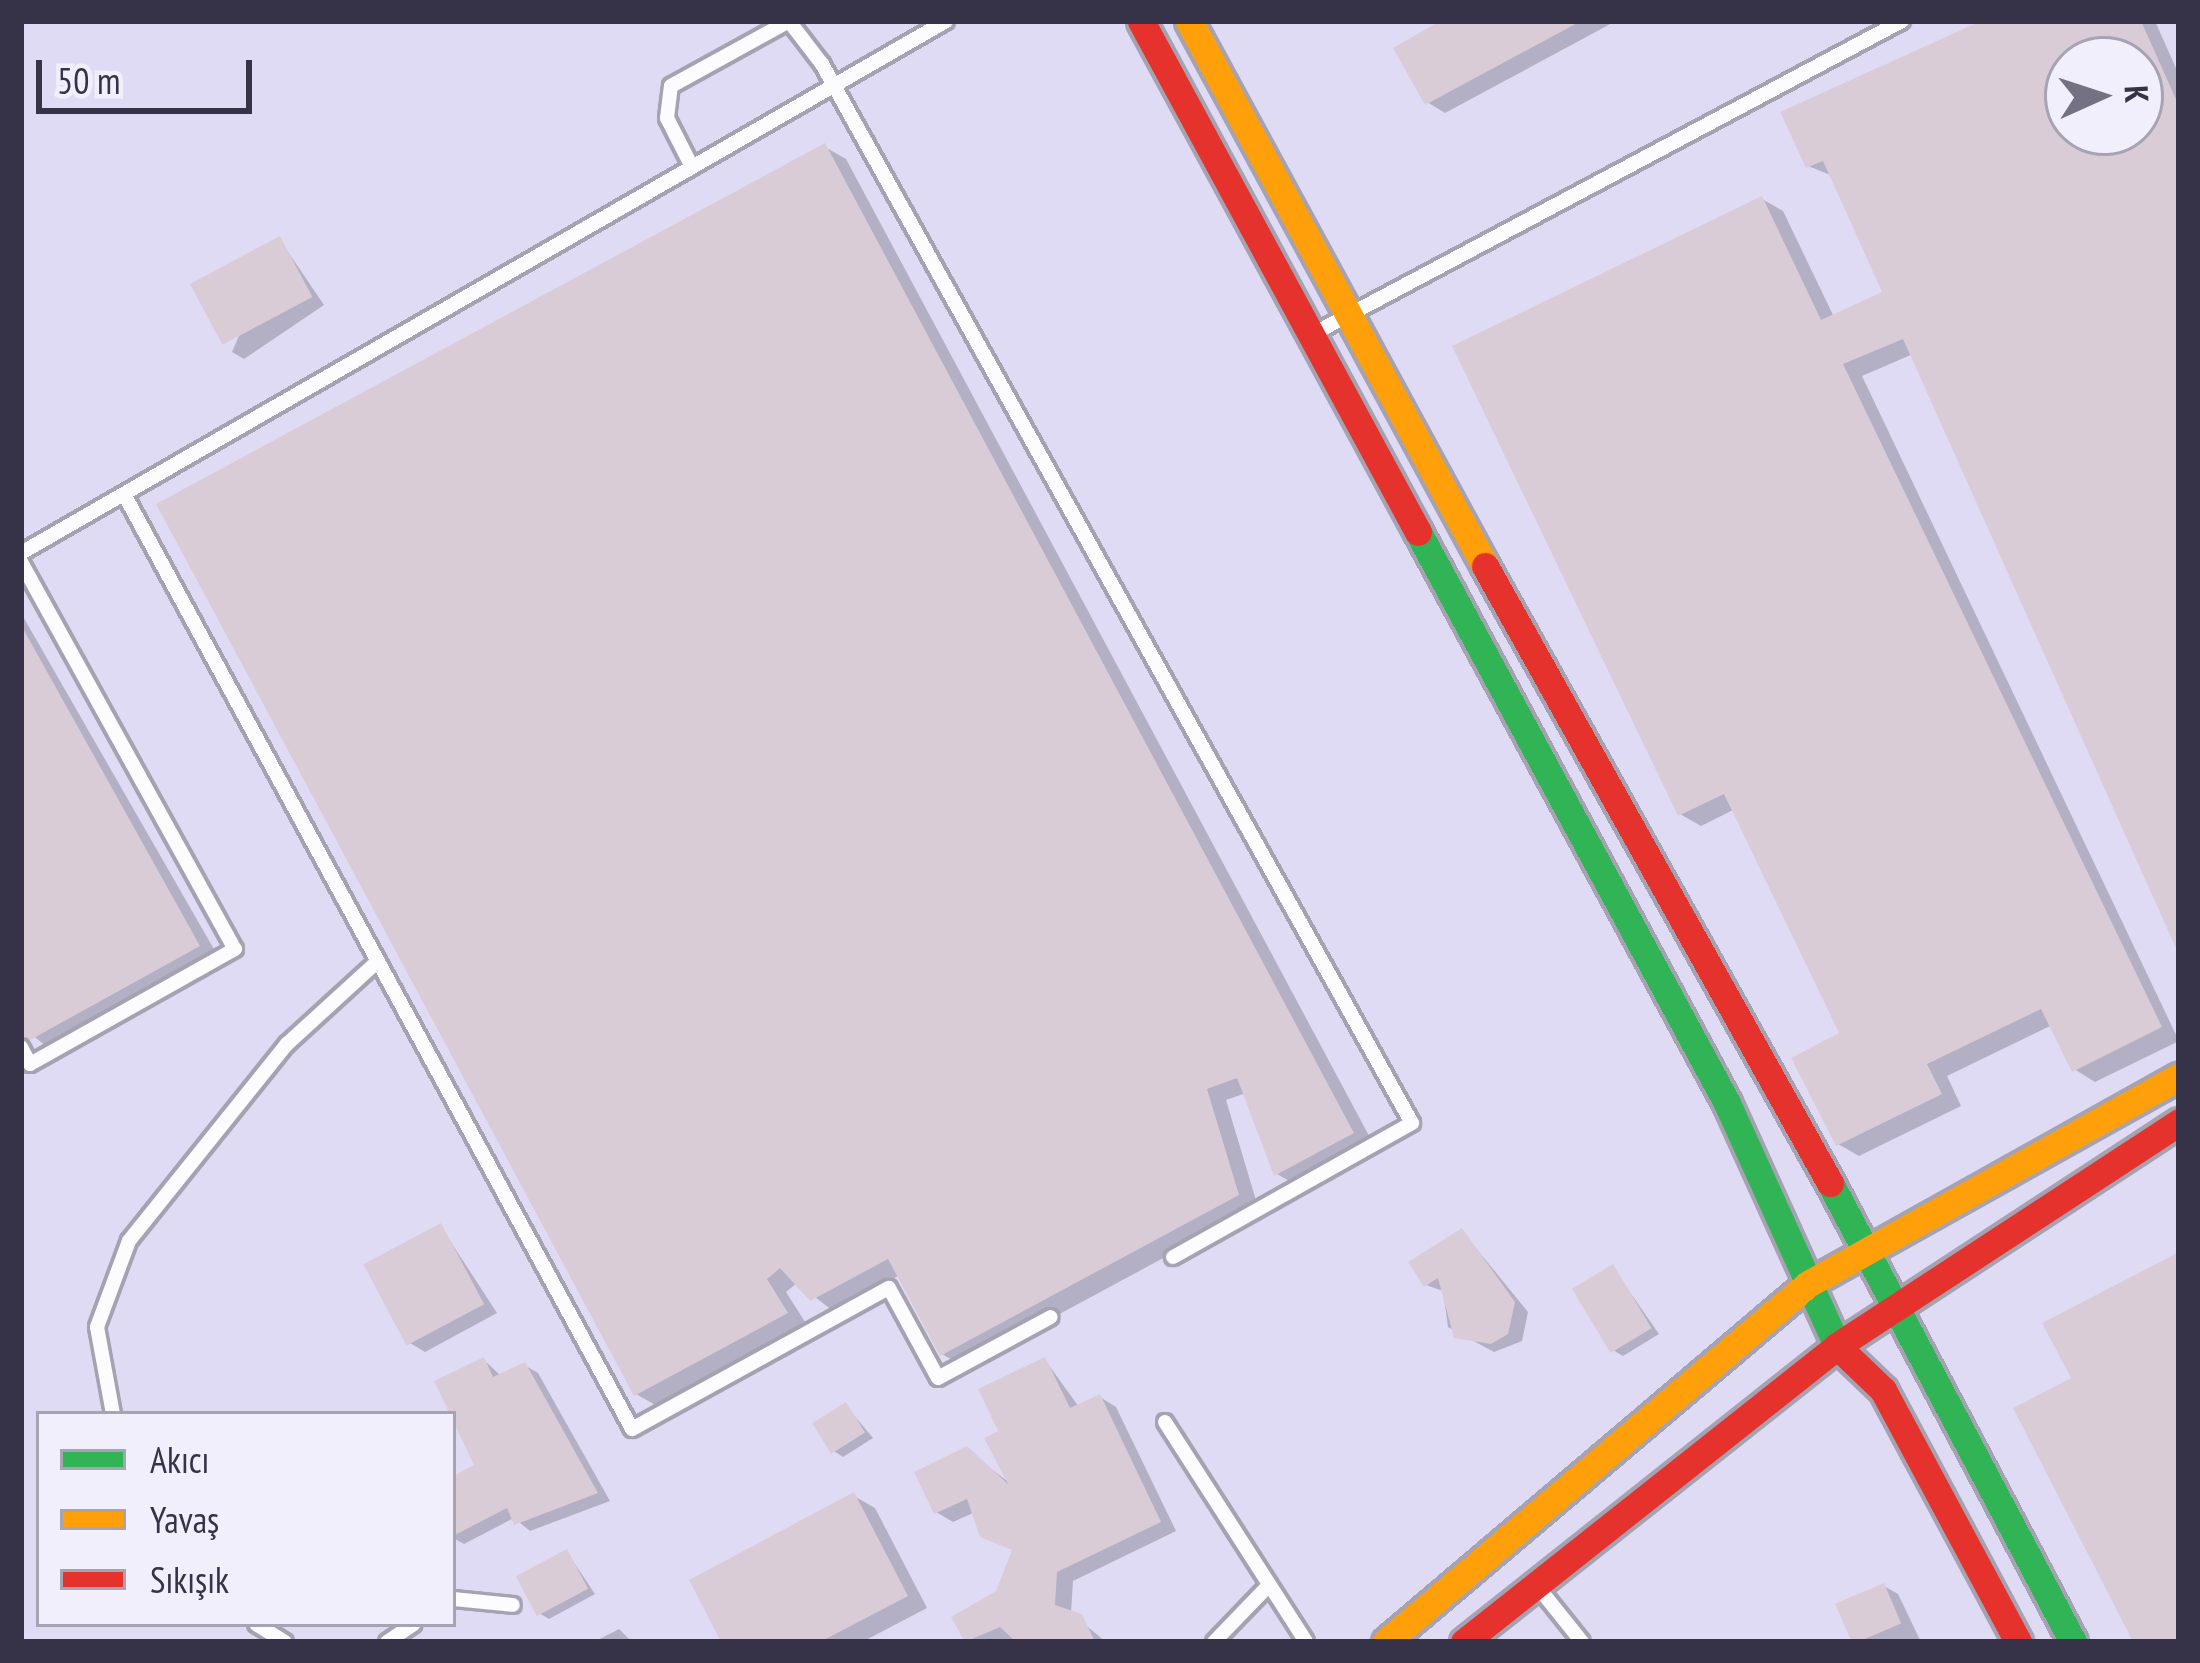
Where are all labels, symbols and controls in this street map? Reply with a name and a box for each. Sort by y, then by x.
scale bar [42,36,258,110]
north arrow [2044,36,2164,156]
text: 50 m [57,57,120,104]
text: K [2116,85,2159,104]
legend [36,1411,456,1627]
text: Akıcı [150,1436,209,1483]
text: Yavaş [150,1496,219,1543]
text: Sıkışık [150,1556,229,1603]

